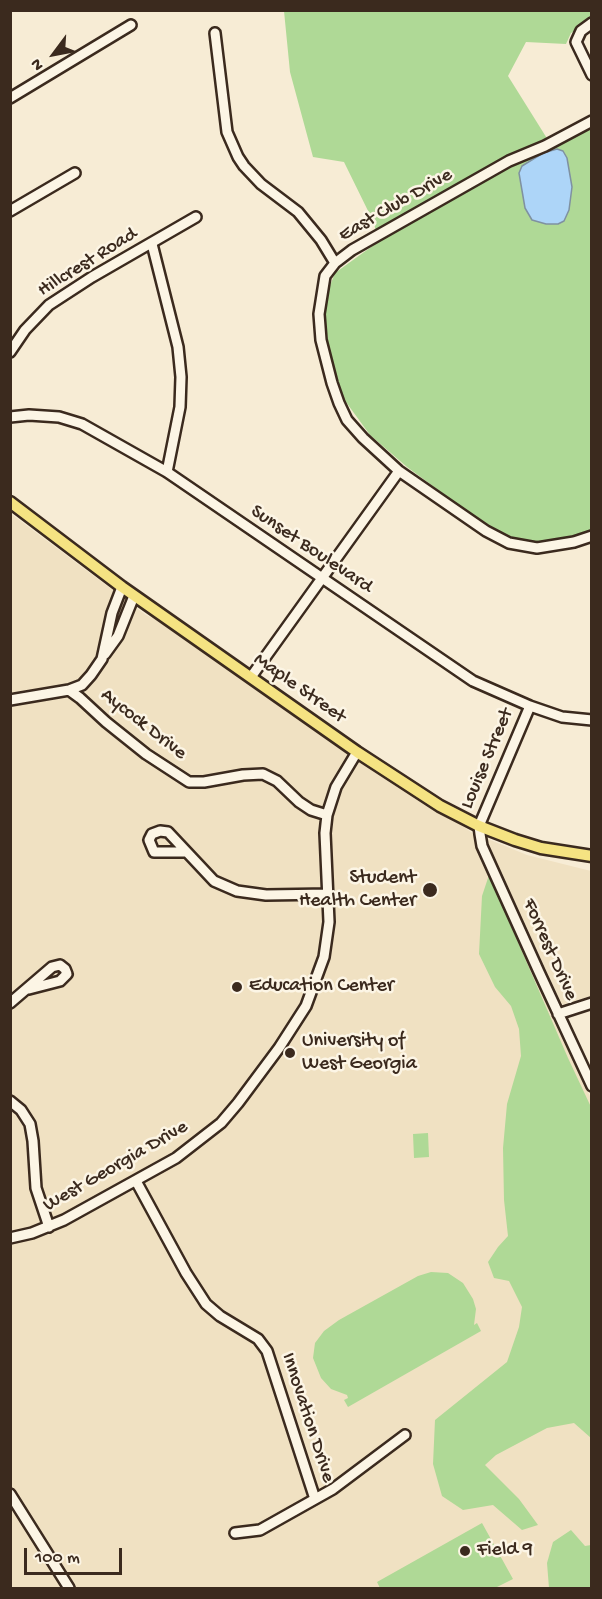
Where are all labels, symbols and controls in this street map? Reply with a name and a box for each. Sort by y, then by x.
north arrow [24,24,84,84]
text: N [27,54,49,73]
street label: East Club Drive [335,164,457,248]
street label: Hillcrest Road [34,223,142,303]
street label: Sunset Boulevard [245,500,377,600]
street label: Maple Street [248,648,350,730]
street label: Aycock Drive [95,684,191,766]
street label: Louise Street [456,705,520,813]
place label: Student Health Center [299,867,416,914]
marker: Student Health Center [421,881,439,899]
street label: Forrest Drive [516,895,582,1005]
place label: Education Center [249,975,394,999]
marker: Education Center [230,980,244,994]
place label: University of West Georgia [302,1030,417,1077]
marker: University of West Georgia [283,1046,297,1060]
street label: West Georgia Drive [39,1116,193,1218]
street label: Innovation Drive [275,1350,339,1486]
scale bar [27,1536,124,1574]
place label: Field 9 [477,1539,533,1563]
marker: Field 9 [458,1544,472,1558]
text: 100 m [35,1548,80,1569]

